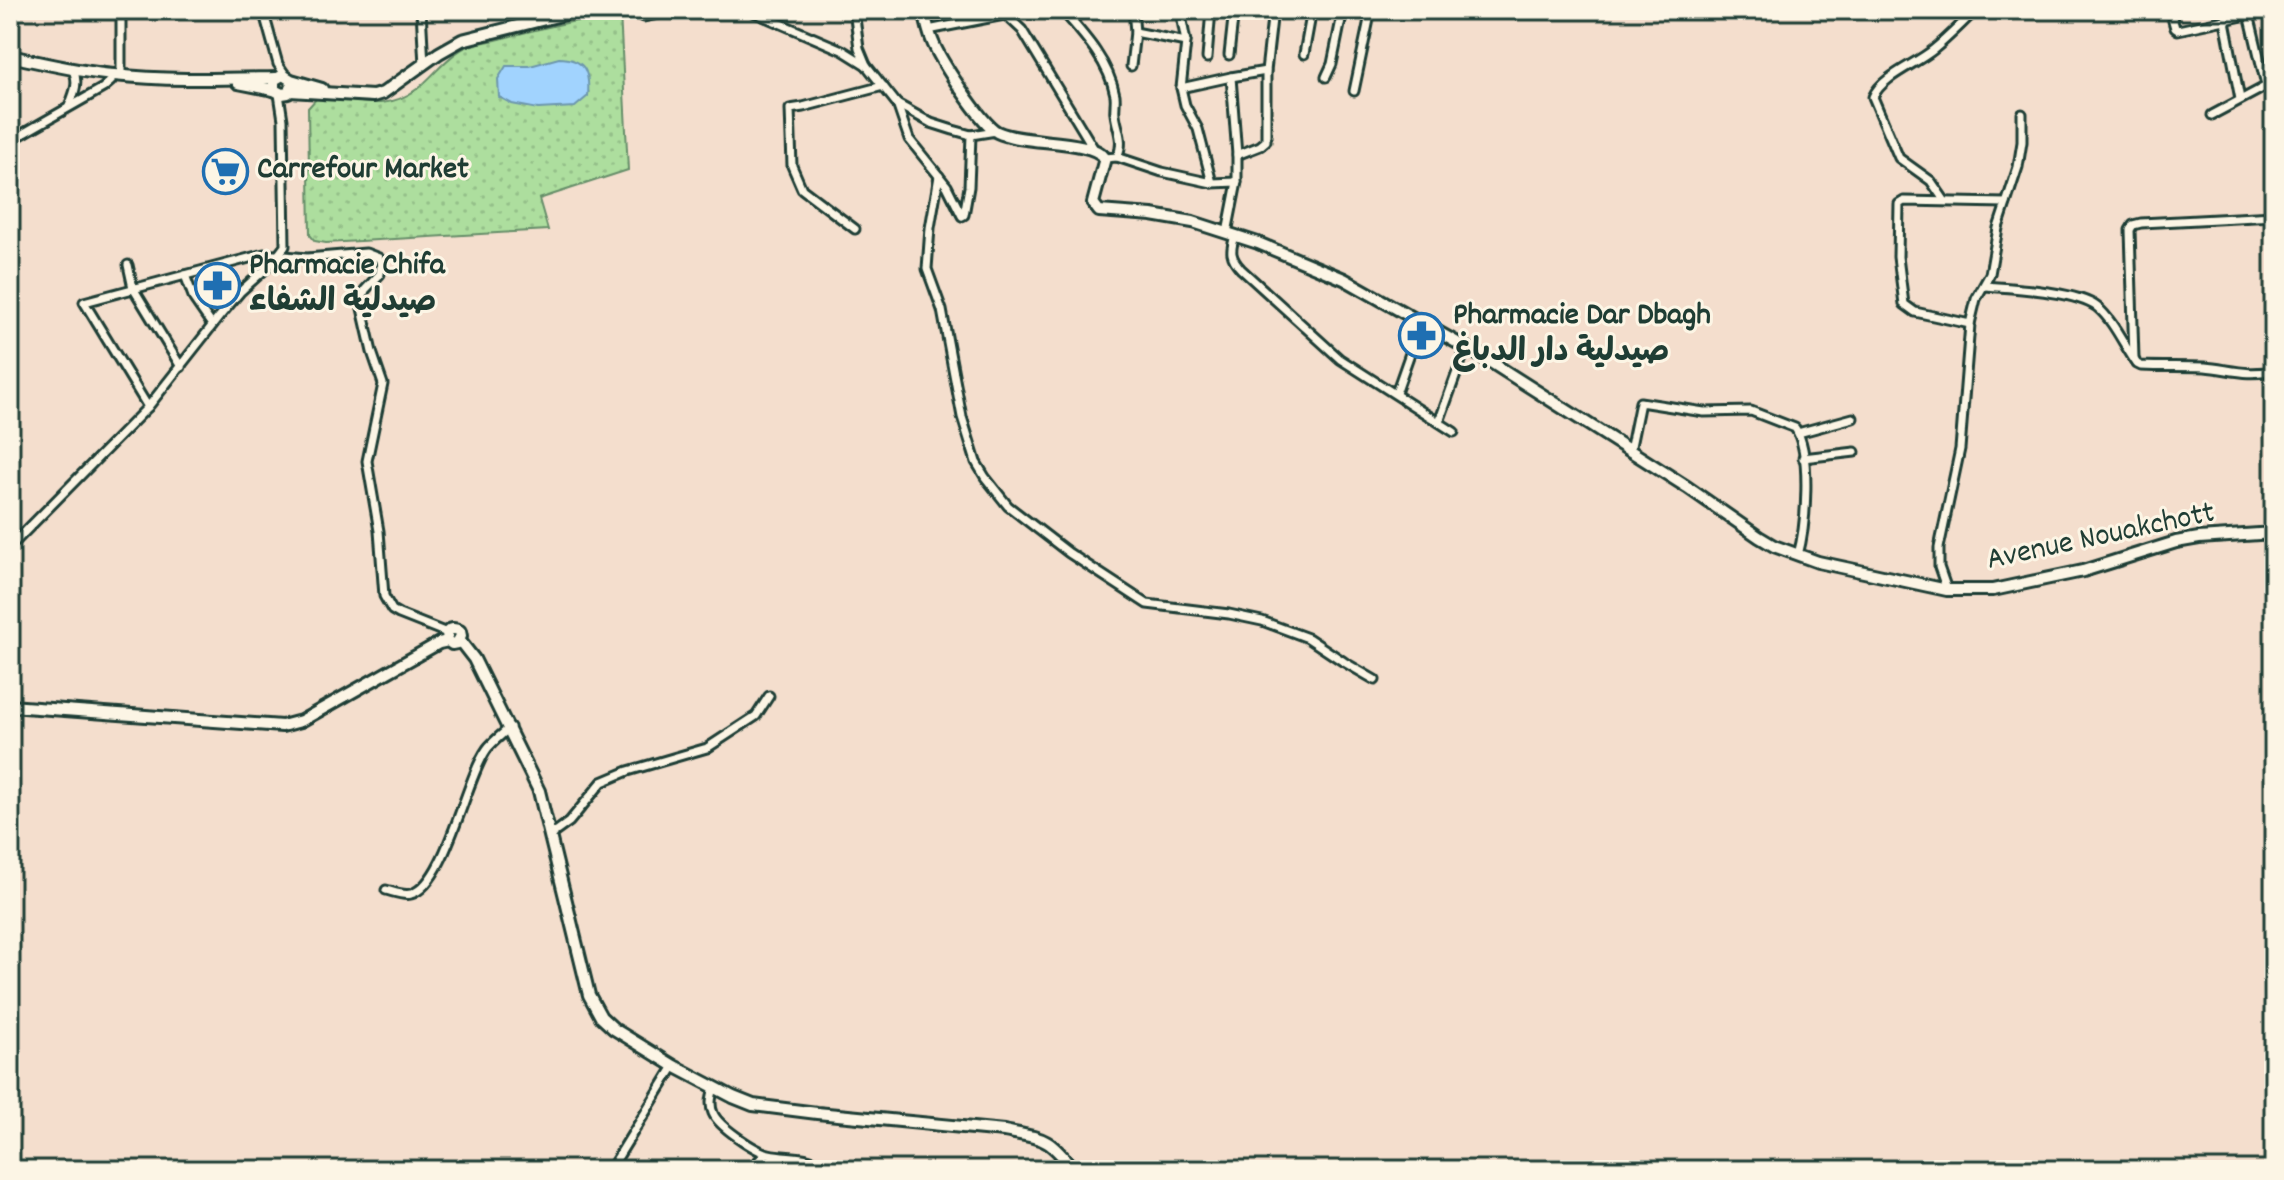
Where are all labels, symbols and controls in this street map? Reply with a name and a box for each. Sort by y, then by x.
supermarket icon: Carrefour Market [202,147,250,195]
place label: Carrefour Market [257,148,469,194]
place label: Pharmacie Chifa صيدلية الشفاء [249,244,446,327]
pharmacy icon: Pharmacie Chifa صيدلية الشفاء [194,261,242,309]
place label: Pharmacie Dar Dbagh صيدلية دار الدباغ [1453,294,1711,377]
pharmacy icon: Pharmacie Dar Dbagh صيدلية دار الدباغ [1398,311,1446,359]
street label: Avenue Nouakchott [1983,491,2220,585]

